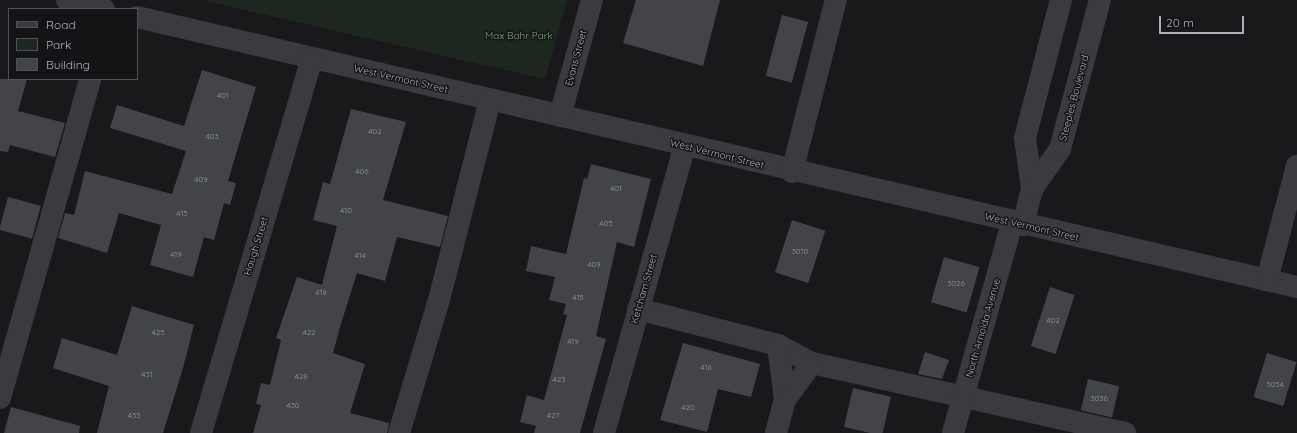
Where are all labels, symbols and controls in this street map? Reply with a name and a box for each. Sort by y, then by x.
legend [8,8,138,80]
scale bar [1161,8,1246,34]
text: 20 m [1166,15,1194,30]
text: Road [46,17,76,32]
street label: Evans Street [563,29,589,87]
park label: Max Bahr Park [485,30,553,42]
text: Park [46,37,71,52]
street label: Steeples Boulevard [1057,54,1091,142]
text: Building [46,57,90,72]
street label: West Vermont Street [353,62,449,96]
house number: 401 [217,91,229,101]
house number: 402 [368,127,382,137]
house number: 403 [205,132,219,142]
street label: West Vermont Street [669,137,765,171]
house number: 406 [355,167,369,177]
house number: 409 [194,175,208,185]
house number: 401 [610,184,622,194]
house number: 410 [340,206,352,216]
house number: 415 [176,209,188,219]
street label: West Vermont Street [984,210,1080,244]
street label: Haugh Street [241,215,271,277]
house number: 405 [599,219,613,229]
house number: 3010 [792,247,808,257]
house number: 419 [170,250,182,260]
house number: 414 [354,251,366,261]
street label: Ketcham Street [628,253,660,325]
house number: 409 [587,260,601,270]
street label: North Arnolda Avenue [963,277,1003,379]
house number: 3026 [947,279,965,289]
house number: 418 [315,288,327,298]
house number: 415 [572,293,584,303]
house number: 402 [1046,316,1060,326]
house number: 425 [151,328,165,338]
house number: 422 [302,328,316,338]
house number: 419 [567,337,579,347]
house number: 416 [700,363,712,373]
house number: 431 [141,370,153,380]
house number: 428 [295,372,307,382]
house number: 423 [553,375,565,385]
house number: 3054 [1266,380,1284,390]
house number: 3036 [1090,394,1108,404]
house number: 430 [286,401,300,411]
house number: 420 [681,403,695,413]
house number: 433 [128,411,140,421]
house number: 427 [547,411,559,421]

